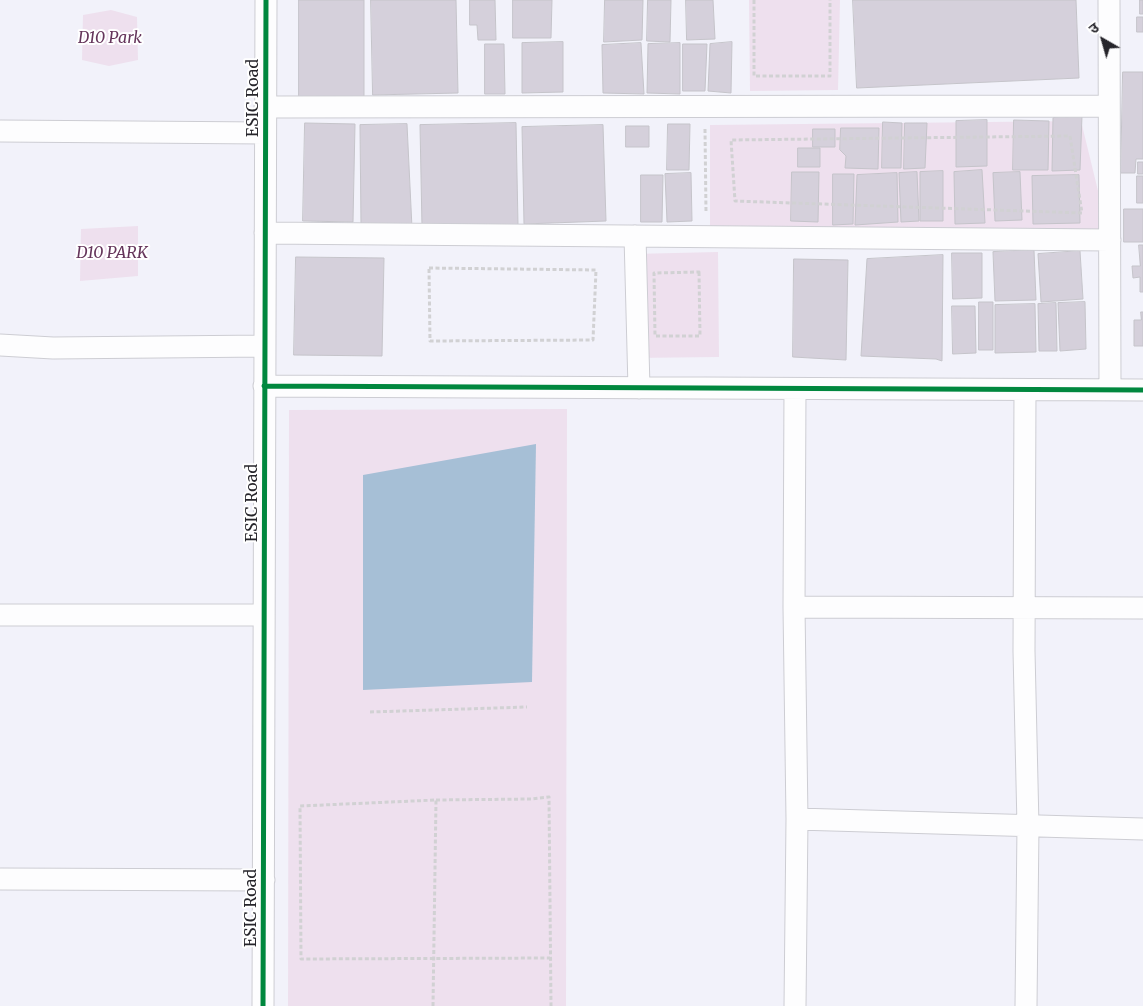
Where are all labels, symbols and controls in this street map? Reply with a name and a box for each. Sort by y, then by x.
north arrow [1078,15,1128,65]
text: उ [1085,19,1103,38]
park label: D10 Park [78,28,142,48]
street label: ESIC Road [243,59,263,137]
park label: D10 PARK [76,243,148,263]
street label: ESIC Road [242,464,262,542]
street label: ESIC Road [241,869,261,947]

